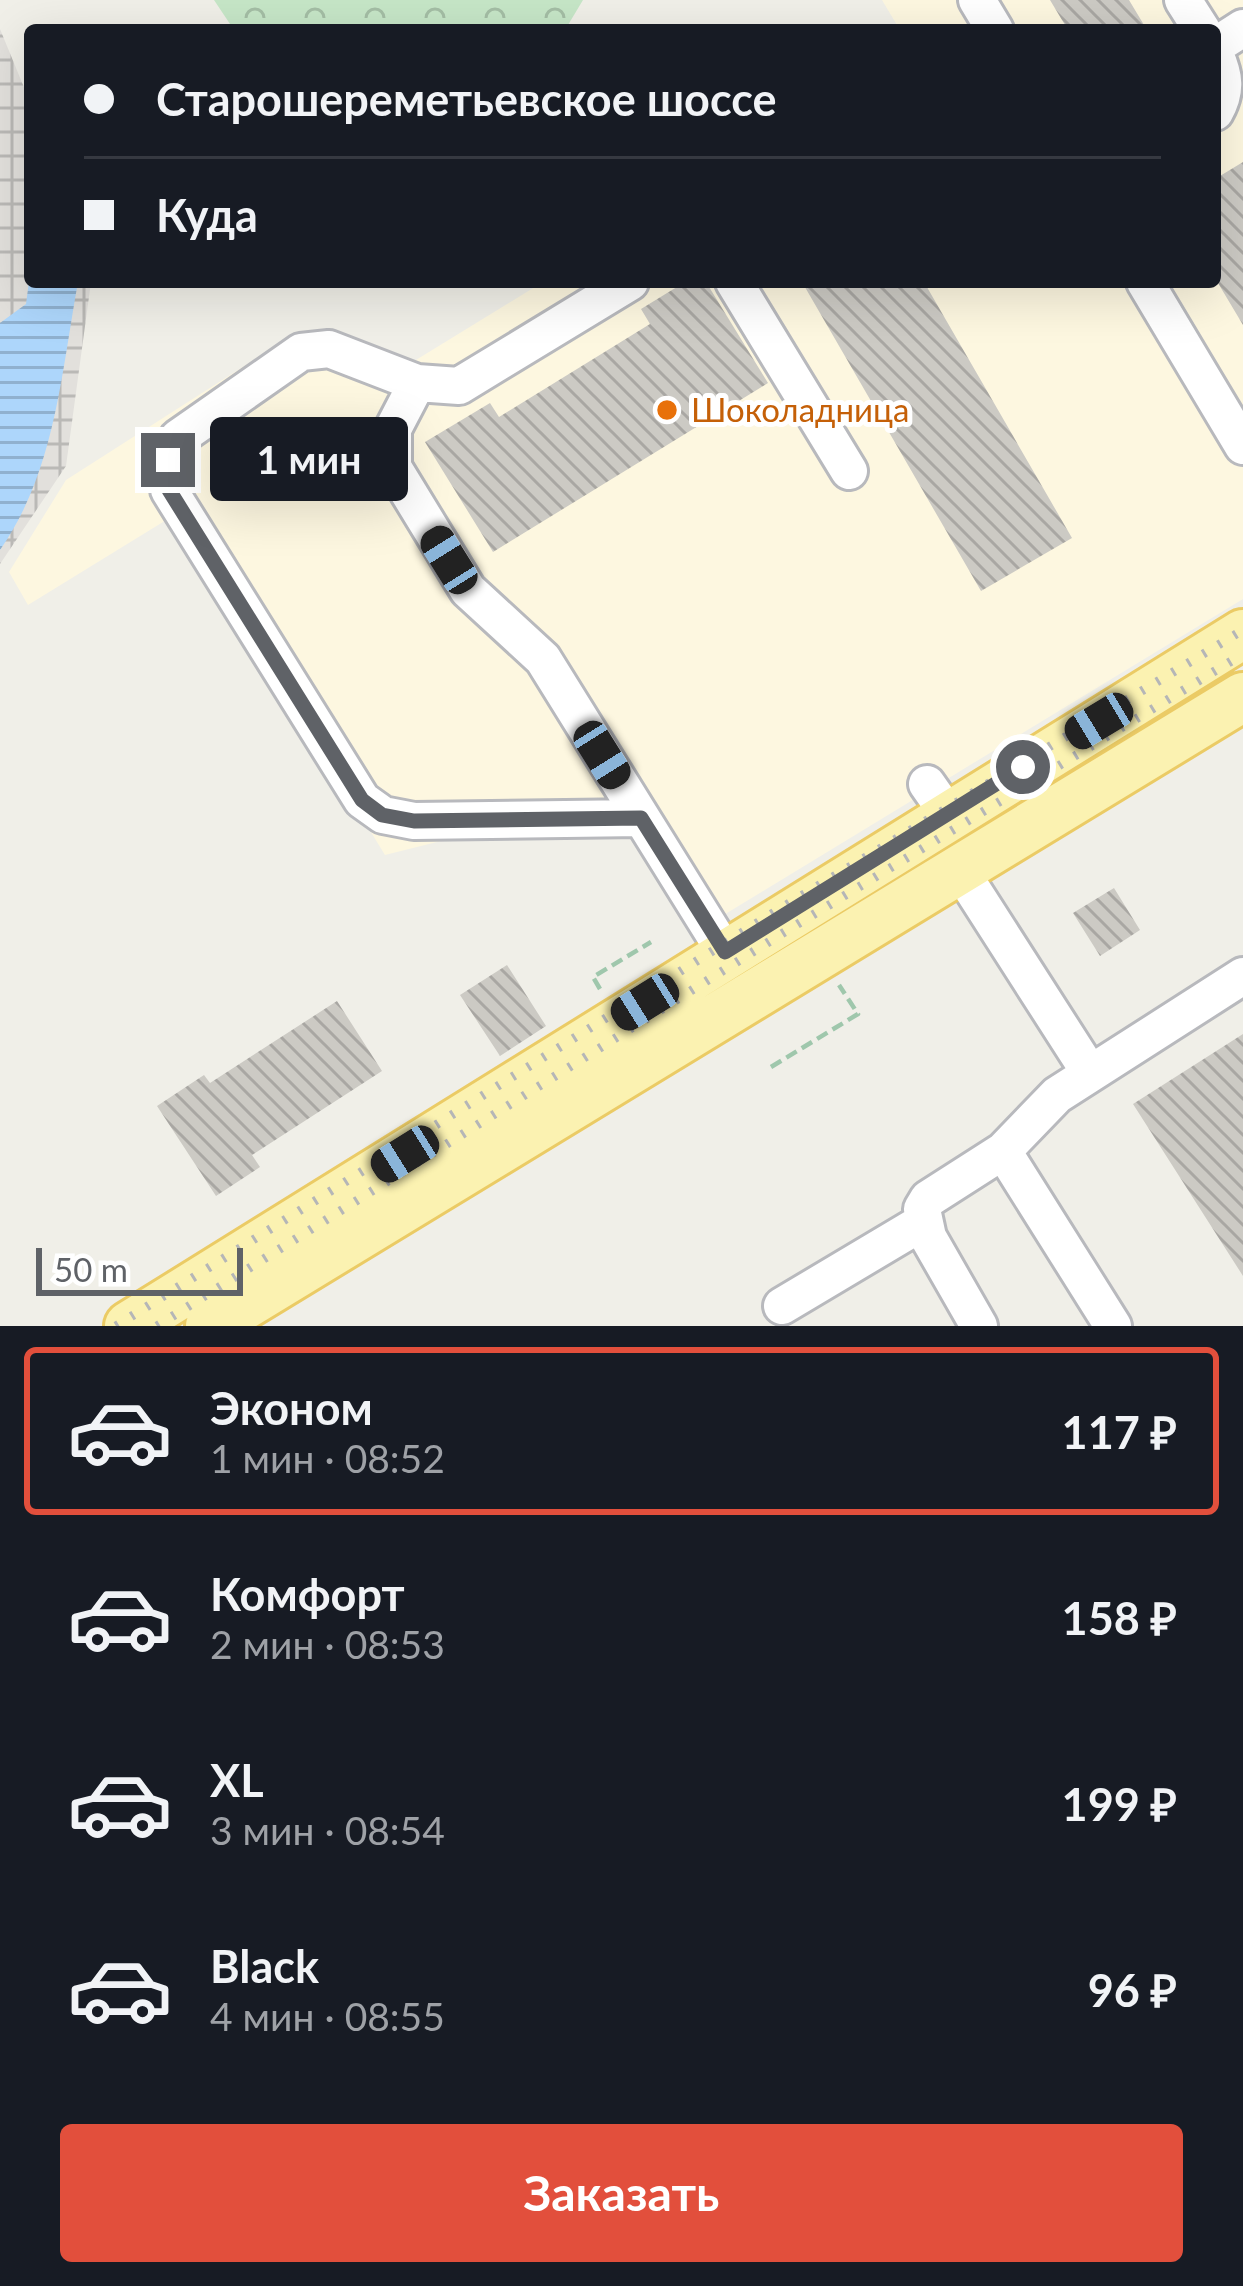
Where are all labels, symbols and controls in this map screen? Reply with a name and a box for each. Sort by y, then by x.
text: Старошереметьевское шоссе [156,72,777,126]
text: Куда [156,188,258,242]
place label: Шоколадница [691,389,909,429]
marker: Шоколадница [654,397,680,423]
callout: 1 мин [210,418,408,502]
route end [141,433,195,487]
text: 1 мин [257,436,362,482]
car [415,520,483,600]
car [1059,687,1139,755]
car [568,715,636,795]
route start [996,740,1050,794]
car [605,968,685,1036]
car [365,1120,445,1188]
scale bar [36,1242,243,1295]
text: 50 m [54,1249,128,1289]
icon: car [66,1377,174,1485]
text: Эконом [210,1381,373,1435]
text: 117 ₽ [1062,1405,1177,1459]
text: 1 мин · 08:52 [210,1435,445,1481]
icon: car [66,1563,174,1671]
text: Комфорт [210,1567,405,1621]
text: 158 ₽ [1062,1591,1177,1645]
text: 2 мин · 08:53 [210,1621,445,1667]
icon: car [66,1749,174,1857]
text: XL [210,1753,264,1807]
text: 199 ₽ [1062,1777,1177,1831]
text: 3 мин · 08:54 [210,1807,445,1853]
icon: car [66,1935,174,2043]
text: Black [210,1939,319,1993]
text: 96 ₽ [1088,1963,1177,2017]
text: 4 мин · 08:55 [210,1993,445,2039]
button: Заказать [60,2124,1183,2262]

